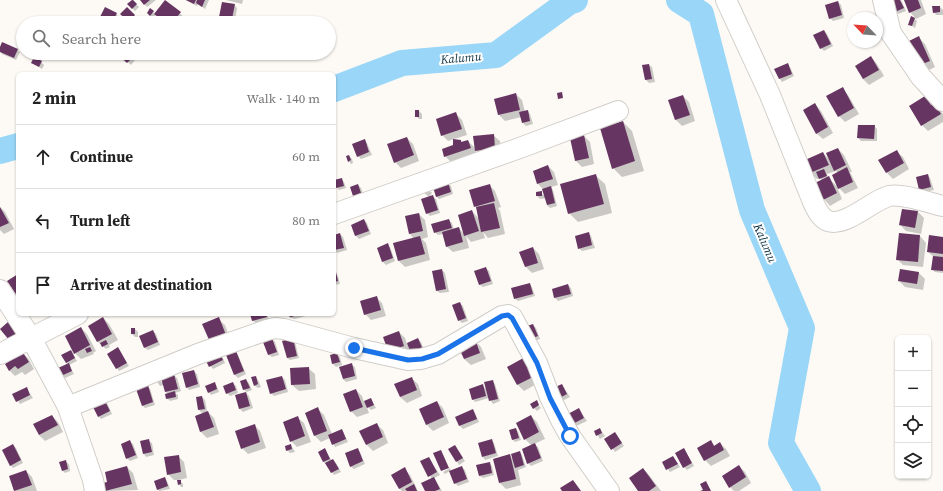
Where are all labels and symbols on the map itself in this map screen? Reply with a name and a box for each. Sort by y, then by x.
north arrow [847,12,883,48]
water label: Kalumu [439,48,482,68]
water label: Kalumu [749,220,780,265]
route end [345,339,363,357]
route start [561,427,579,445]

